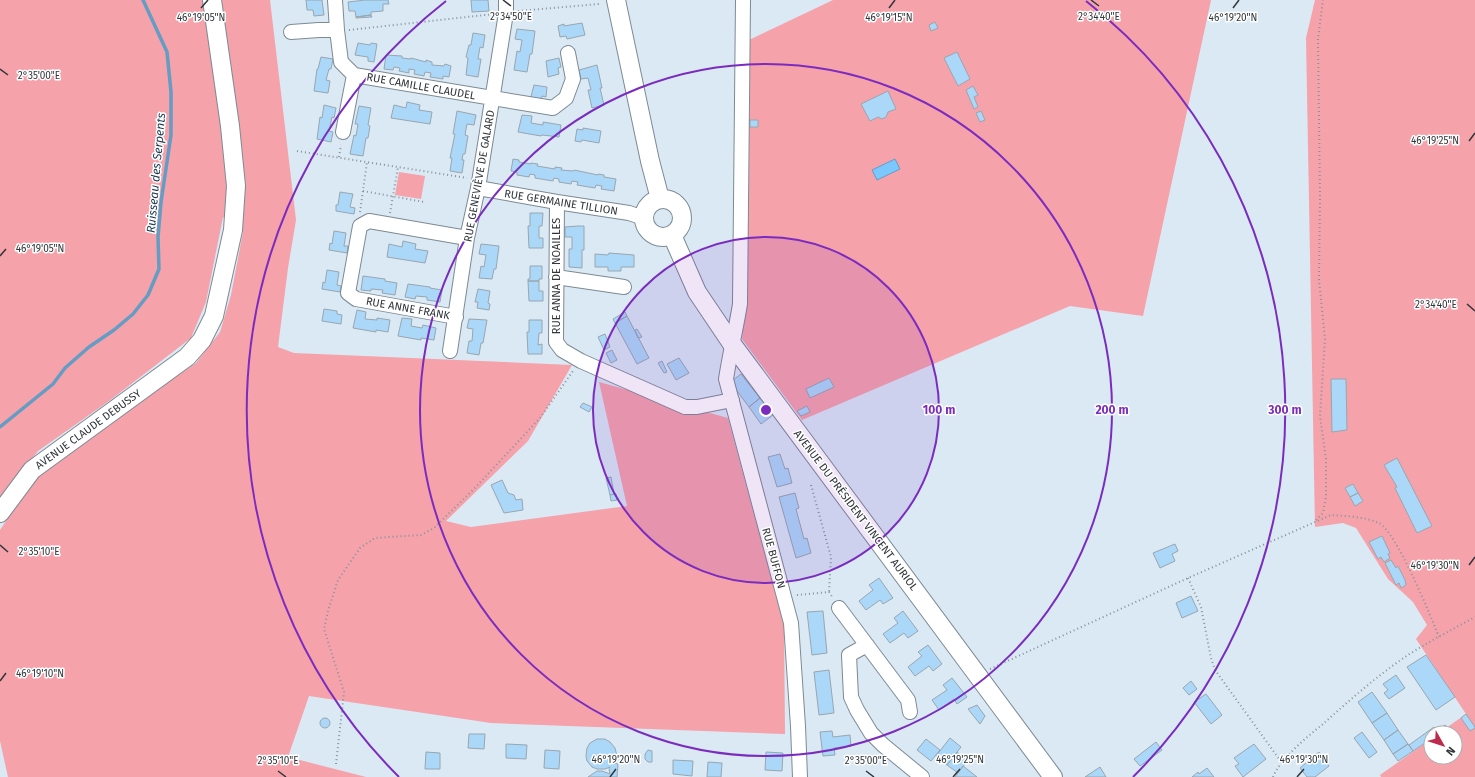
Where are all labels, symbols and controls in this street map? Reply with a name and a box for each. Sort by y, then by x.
text: 2°34'50"E [490,11,532,23]
text: 2°34'40"E [1078,11,1120,23]
text: 46°19'05"N [177,12,225,24]
text: 46°19'15"N [865,12,913,24]
text: 46°19'20"N [1209,12,1257,24]
text: 2°35'00"E [18,70,60,82]
street label: RUE CAMILLE CLAUDEL [365,71,477,103]
street label: RUE GENEVIÈVE DE GALARD [460,109,498,243]
water label: Ruisseau des Serpents [144,112,168,234]
text: 46°19'25"N [1411,135,1459,147]
street label: RUE GERMAINE TILLION [503,187,619,218]
street label: RUE ANNA DE NOAILLES [550,218,563,334]
text: 46°19'05"N [16,243,64,255]
street label: RUE ANNE FRANK [365,295,451,322]
text: 2°34'40"E [1415,299,1457,311]
street label: AVENUE CLAUDE DEBUSSY [33,387,144,472]
centre of rings [759,403,773,417]
text: 100 m [923,403,955,417]
text: 200 m [1095,403,1129,417]
text: 300 m [1267,403,1302,417]
street label: AVENUE DU PRÉSIDENT VINCENT AURIOL [791,427,921,594]
street label: RUE BUFFON [759,526,788,590]
text: 2°35'10"E [18,546,60,558]
text: 46°19'30"N [1411,560,1459,572]
text: 46°19'10"N [16,668,64,680]
north arrow [1423,725,1463,765]
text: N [1443,744,1458,758]
text: 46°19'20"N [592,754,640,766]
text: 46°19'25"N [936,754,984,766]
text: 46°19'30"N [1280,754,1328,766]
text: 2°35'10"E [257,755,299,767]
text: 2°35'00"E [845,755,887,767]

